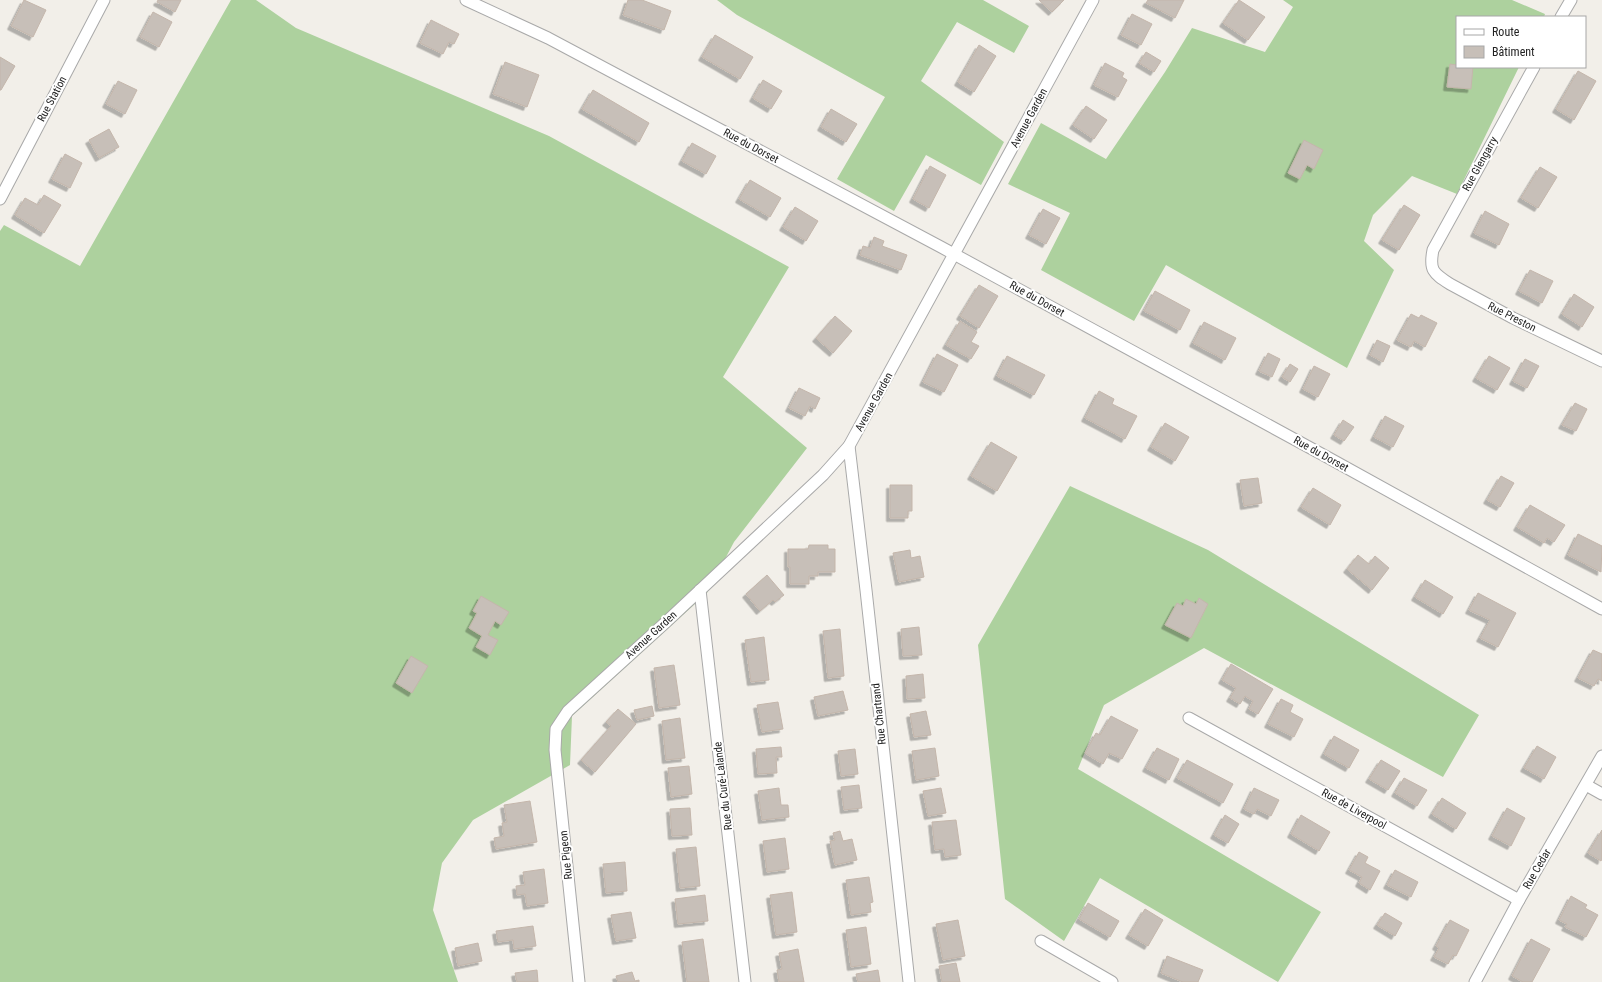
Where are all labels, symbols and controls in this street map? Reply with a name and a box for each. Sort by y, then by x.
legend [1456,16,1586,68]
text: Route [1492,25,1520,39]
text: Bâtiment [1492,45,1535,59]
street label: Rue Station [35,74,69,124]
street label: Avenue Garden [1008,86,1050,150]
street label: Rue du Dorset [721,126,781,166]
street label: Rue Glengarry [1460,134,1501,194]
street label: Rue du Dorset [1007,279,1067,319]
street label: Rue Preston [1486,299,1538,335]
street label: Avenue Garden [853,370,895,434]
street label: Rue du Dorset [1291,434,1351,474]
street label: Avenue Garden [622,608,680,662]
street label: Rue Chartrand [869,683,889,745]
street label: Rue du Curé-Lalande [711,741,735,831]
street label: Rue de Liverpool [1319,786,1389,832]
street label: Rue Pigeon [557,830,575,880]
street label: Rue Cedar [1520,846,1554,891]

